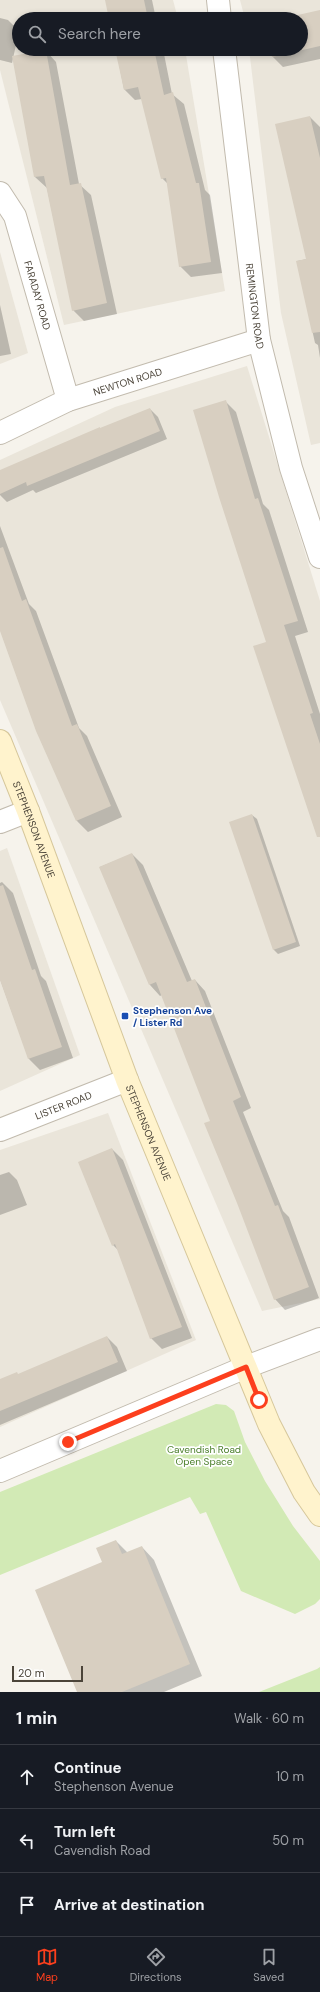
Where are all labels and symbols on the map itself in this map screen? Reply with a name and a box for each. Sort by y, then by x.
street label: FARADAY ROAD [21,259,54,332]
street label: REMINGTON ROAD [243,263,267,351]
street label: NEWTON ROAD [92,365,164,399]
street label: STEPHENSON AVENUE [10,779,58,880]
place label: Stephenson Ave / Lister Rd [133,1004,212,1029]
marker: Stephenson Ave / Lister Rd [120,1011,130,1021]
street label: STEPHENSON AVENUE [123,1083,174,1183]
street label: LISTER ROAD [33,1088,94,1123]
route start [250,1391,268,1409]
route end [59,1433,77,1451]
park label: Cavendish Road Open Space [167,1443,241,1468]
scale bar [12,1664,83,1683]

